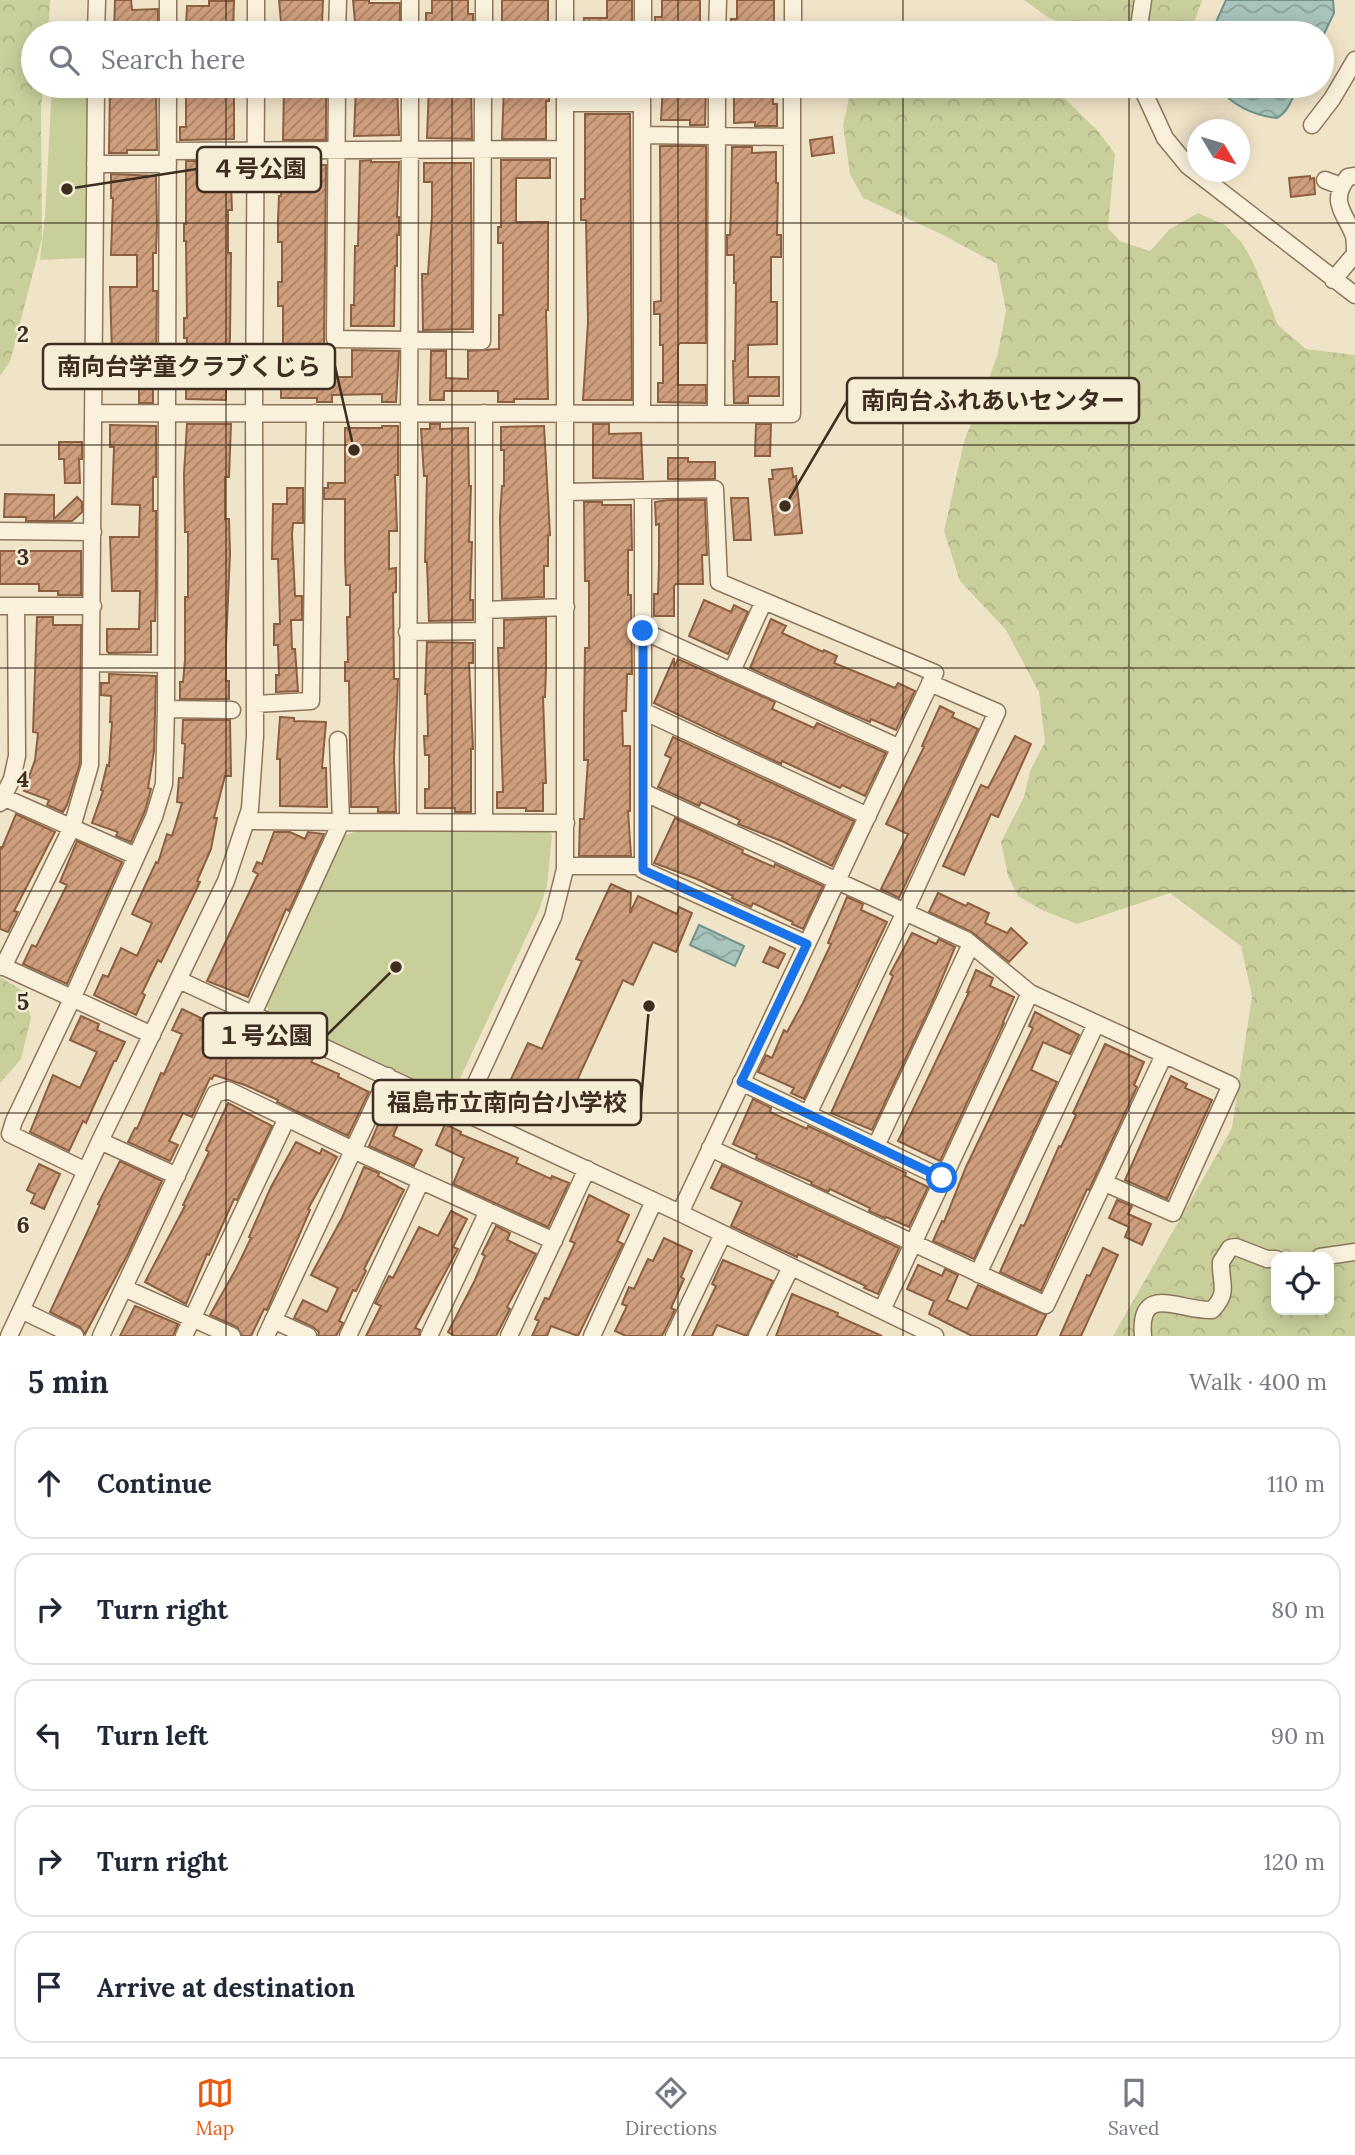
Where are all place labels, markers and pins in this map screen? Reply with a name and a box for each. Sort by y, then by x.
callout: ４号公園 [197,147,321,192]
callout: 南向台学童クラブくじら [43,344,335,389]
callout: 南向台ふれあいセンター [847,378,1139,423]
callout: １号公園 [203,1013,327,1058]
callout: 福島市立南向台小学校 [373,1080,641,1125]

